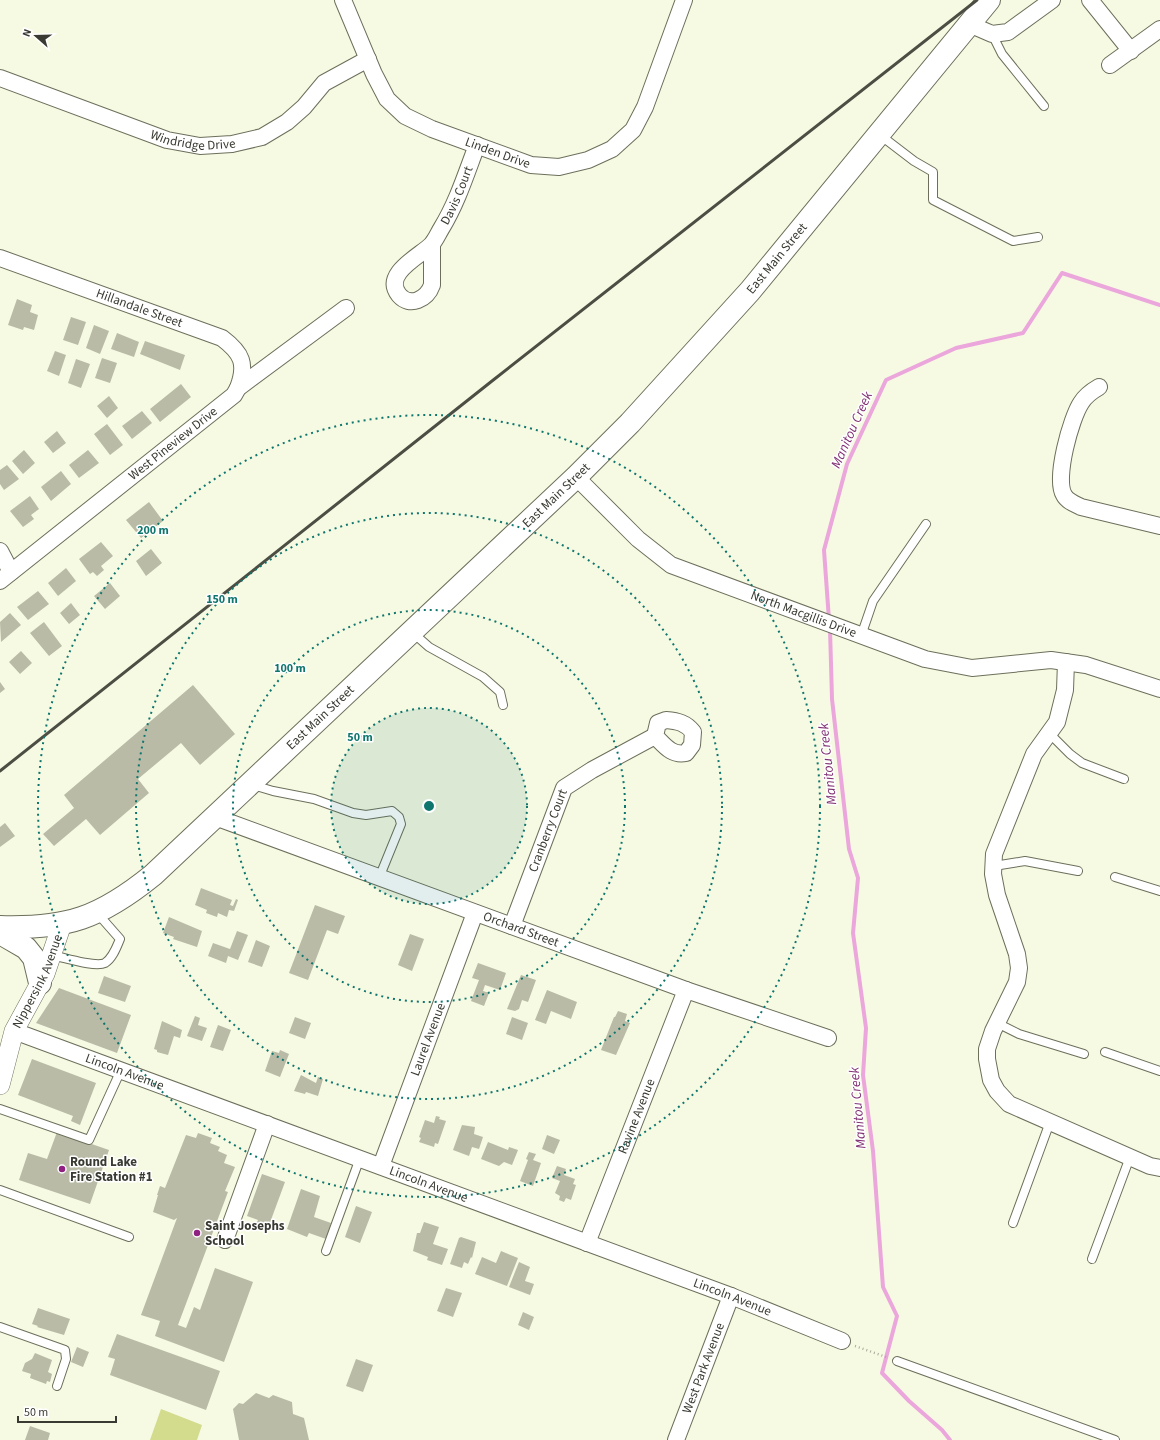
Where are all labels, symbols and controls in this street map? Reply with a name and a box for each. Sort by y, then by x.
north arrow [16,16,56,56]
text: N [19,27,35,39]
street label: Windridge Drive [148,126,237,155]
street label: Linden Drive [463,133,533,173]
street label: Davis Court [436,163,478,228]
street label: East Main Street [742,219,812,298]
street label: Hillandale Street [93,284,186,332]
water label: Manitou Creek [826,388,878,472]
street label: West Pineview Drive [125,403,221,484]
street label: East Main Street [518,459,594,532]
text: 200 m [137,522,169,539]
street label: North Macgillis Drive [748,586,859,642]
text: 150 m [206,591,238,608]
text: 100 m [274,660,306,677]
street label: East Main Street [282,681,359,754]
water label: Manitou Creek [814,722,842,806]
text: 50 m [347,729,373,746]
street label: Cranberry Court [524,786,572,875]
centre of rings [422,799,436,813]
street label: Orchard Street [481,907,562,952]
street label: Nippersink Avenue [8,932,67,1032]
street label: Laurel Avenue [406,1000,450,1079]
street label: Lincoln Avenue [83,1049,167,1095]
water label: Manitou Creek [844,1066,872,1150]
street label: Ravine Avenue [614,1076,659,1157]
place label: Round Lake Fire Station #1 [70,1153,153,1186]
street label: Lincoln Avenue [387,1161,470,1207]
marker: Round Lake Fire Station #1 [57,1164,67,1174]
place label: Saint Josephs School [205,1217,285,1250]
marker: Saint Josephs School [192,1228,202,1238]
street label: Lincoln Avenue [691,1274,774,1320]
street label: West Park Avenue [678,1320,729,1416]
scale bar [18,1398,116,1424]
text: 50 m [24,1404,48,1421]

